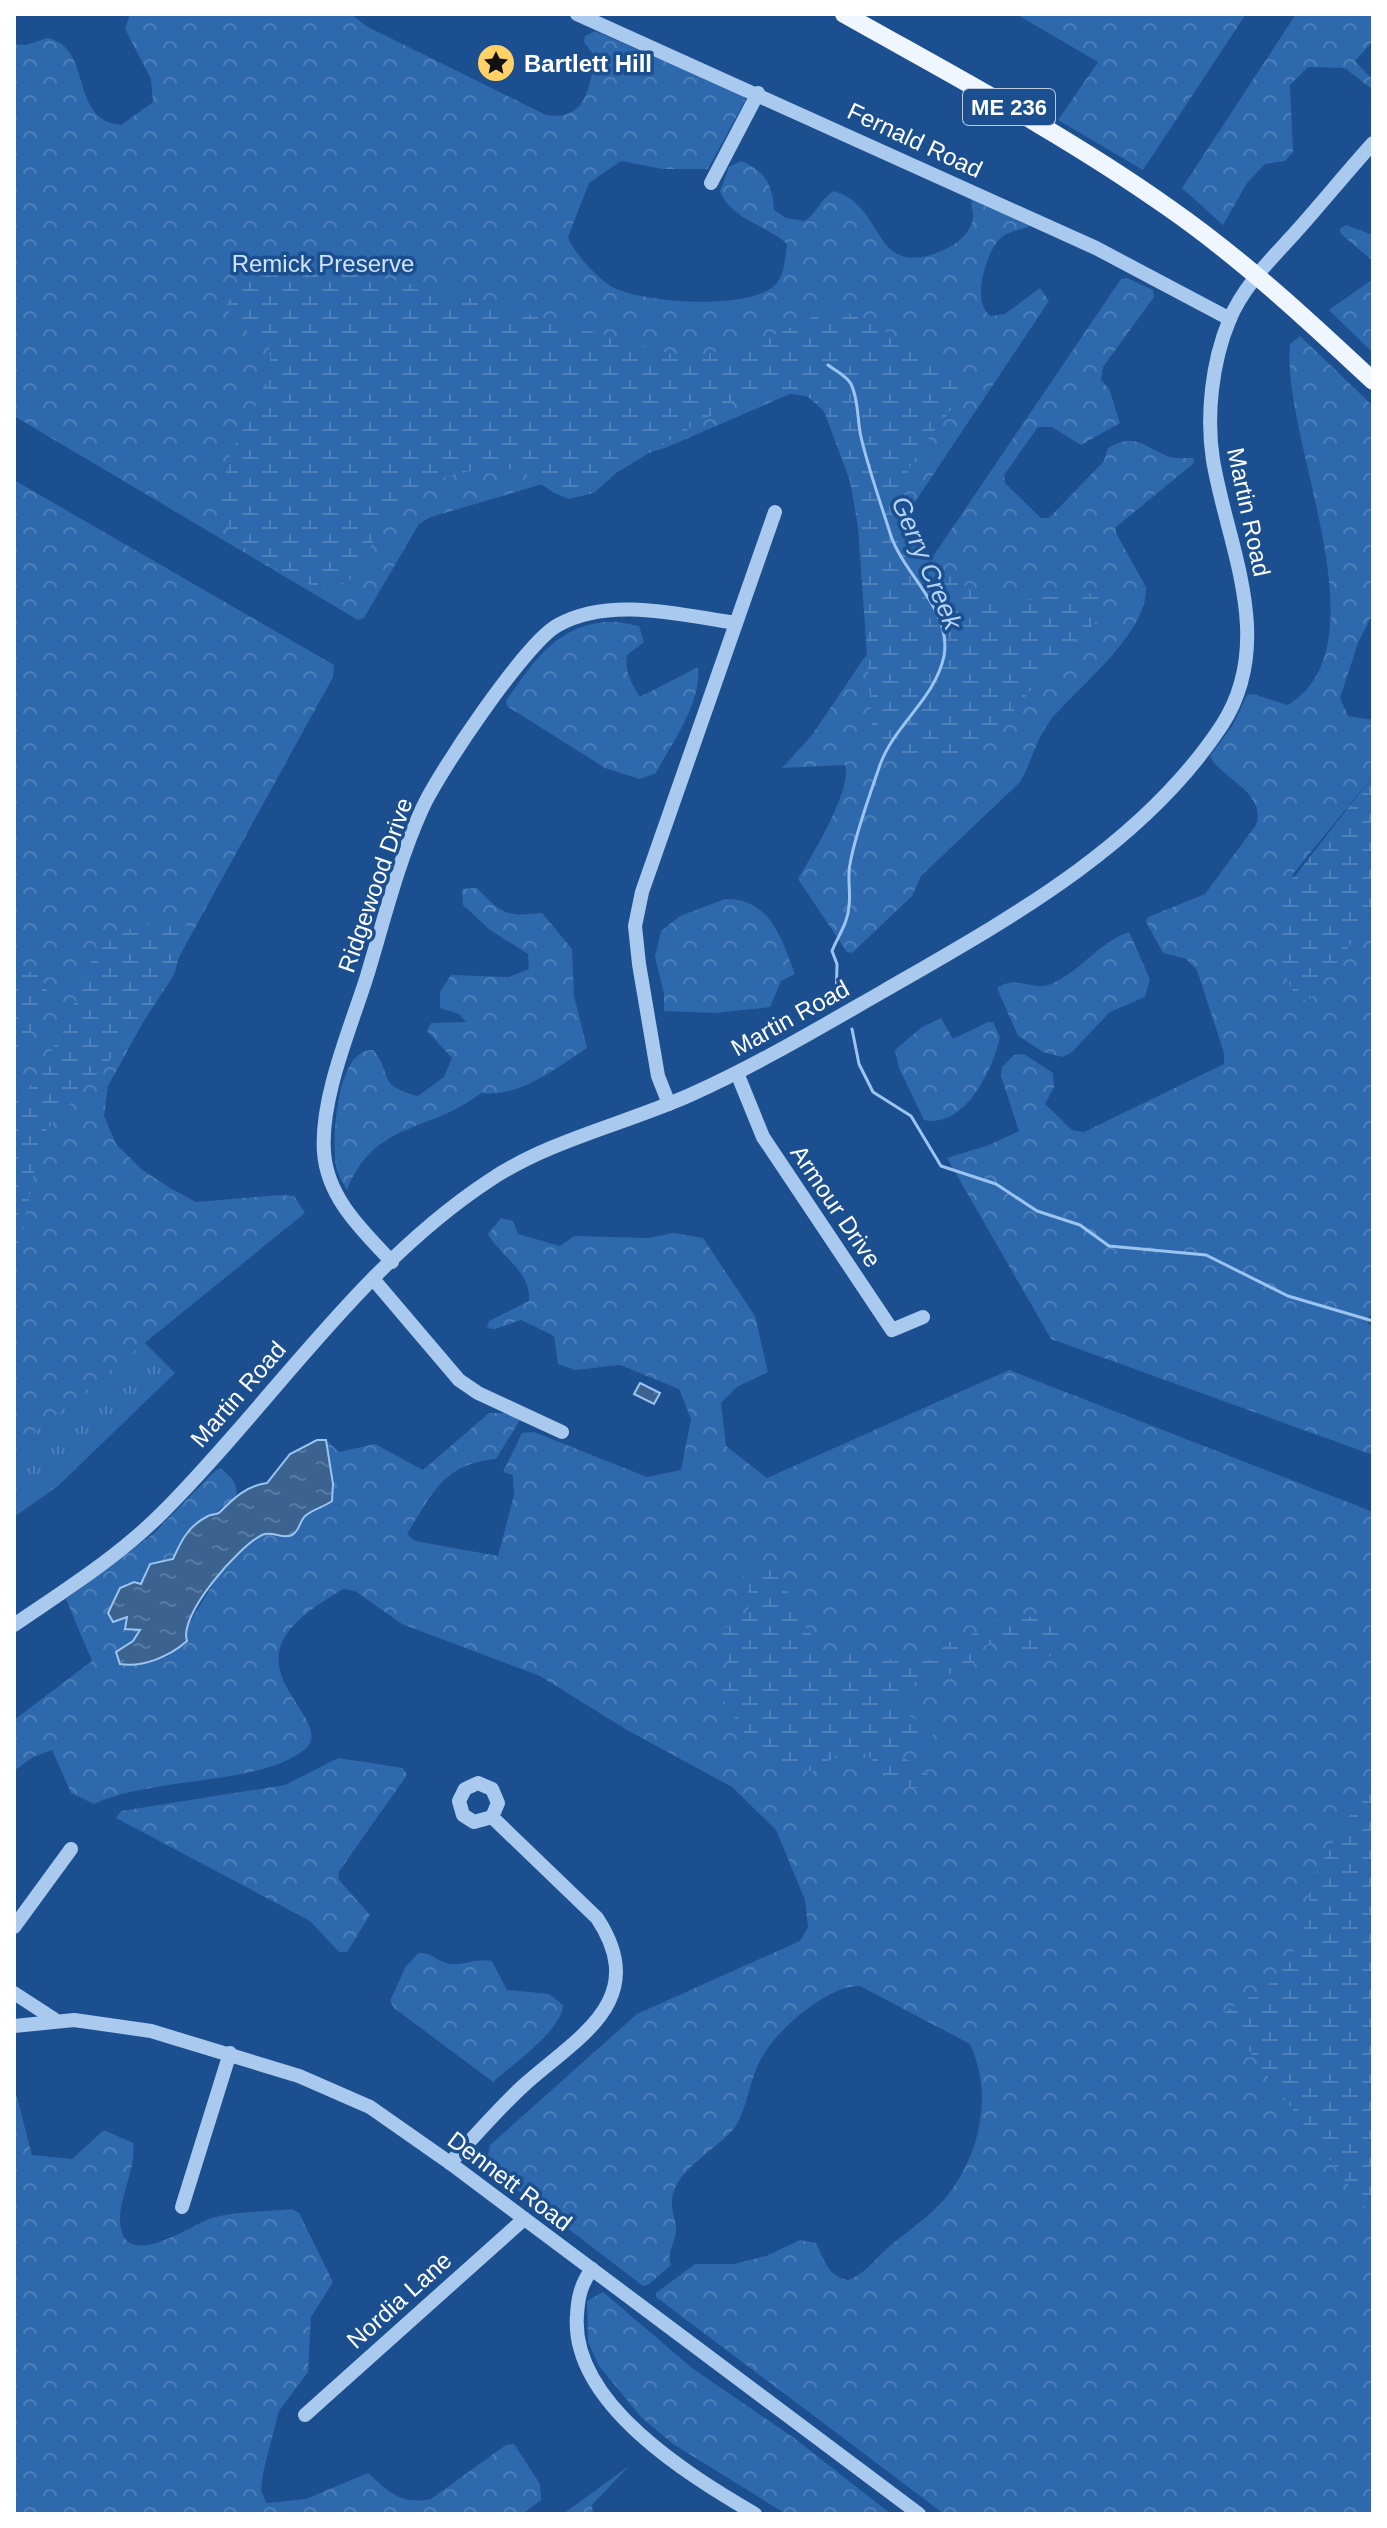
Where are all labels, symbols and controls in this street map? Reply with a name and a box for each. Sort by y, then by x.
place icon: Bartlett Hill [475,42,517,84]
place label: Bartlett Hill [524,50,652,77]
road number: ME 236 [963,89,1055,125]
street label: Fernald Road [843,97,987,183]
park label: Remick Preserve [232,250,414,277]
street label: Martin Road [1222,445,1276,579]
water label: Gerry Creek [886,492,969,636]
street label: Ridgewood Drive [332,794,418,976]
street label: Martin Road [726,975,854,1061]
street label: Armour Drive [785,1140,887,1272]
street label: Martin Road [185,1336,291,1452]
street label: Dennett Road [443,2126,577,2236]
street label: Nordia Lane [341,2246,457,2354]

